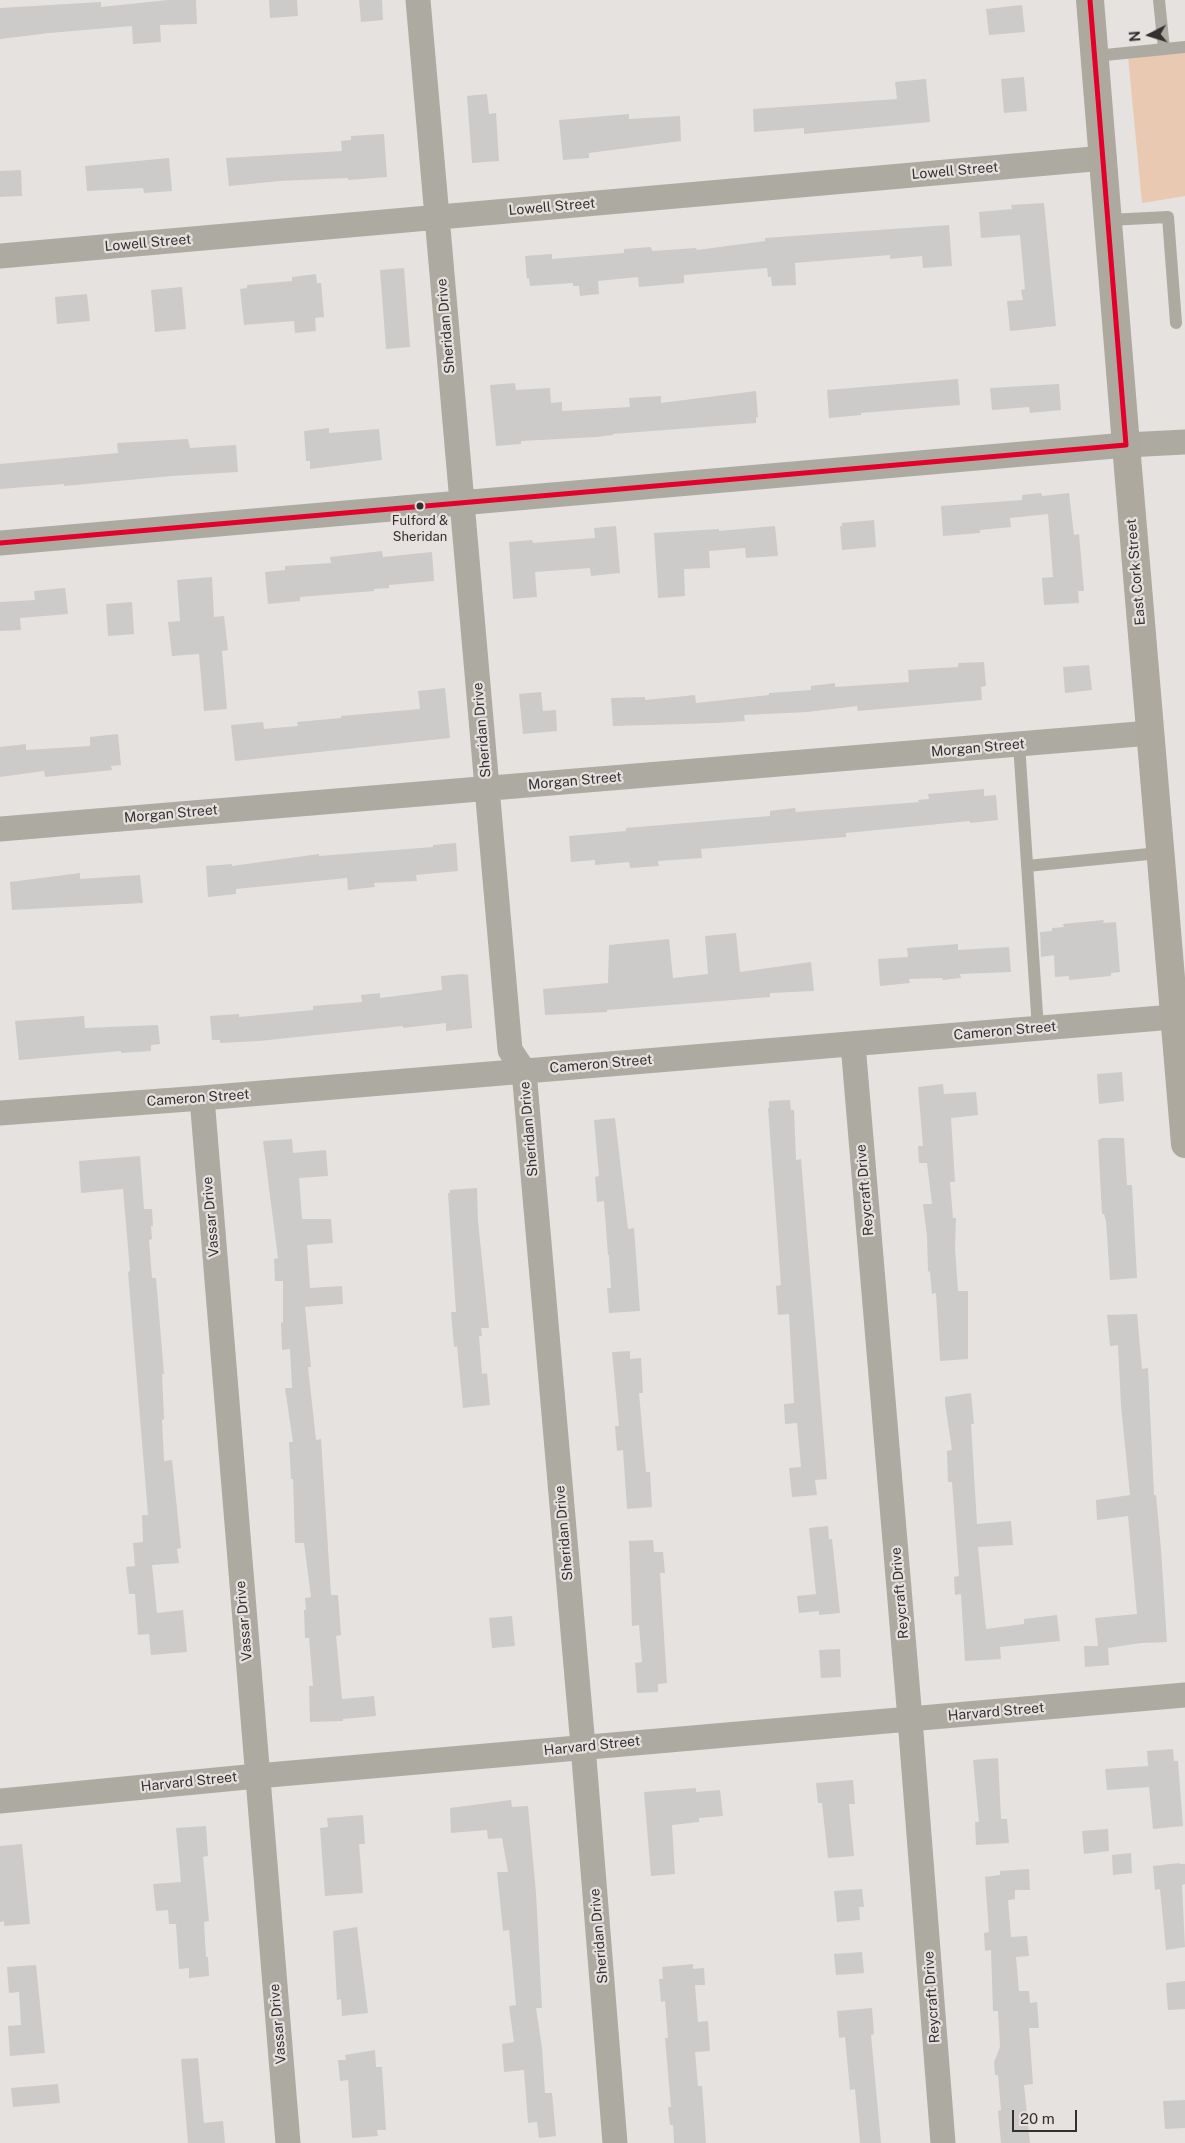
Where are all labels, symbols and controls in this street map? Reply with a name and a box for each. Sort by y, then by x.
north arrow [1125,10,1175,60]
text: N [1127,30,1144,42]
street label: Lowell Street [911,159,999,183]
street label: Lowell Street [508,195,596,219]
street label: Lowell Street [104,231,192,255]
street label: Sheridan Drive [433,278,459,374]
marker: Fulford & Sheridan [415,501,425,511]
place label: Fulford & Sheridan [392,513,448,544]
street label: East Cork Street [1123,518,1149,626]
street label: Sheridan Drive [469,682,495,778]
street label: Morgan Street [930,736,1026,760]
street label: Morgan Street [527,769,623,793]
street label: Morgan Street [123,802,219,826]
street label: Cameron Street [953,1018,1057,1044]
street label: Cameron Street [549,1051,653,1077]
street label: Sheridan Drive [516,1081,542,1177]
street label: Cameron Street [146,1086,250,1110]
street label: Reycraft Drive [853,1143,877,1237]
street label: Vassar Drive [199,1176,223,1258]
street label: Sheridan Drive [551,1485,577,1581]
street label: Reycraft Drive [888,1546,912,1640]
street label: Vassar Drive [232,1580,256,1662]
street label: Harvard Street [947,1699,1045,1725]
street label: Harvard Street [543,1733,641,1759]
street label: Harvard Street [140,1769,238,1795]
street label: Sheridan Drive [586,1888,612,1984]
street label: Reycraft Drive [920,1950,944,2044]
street label: Vassar Drive [266,1983,290,2065]
scale bar [1015,2100,1080,2132]
text: 20 m [1020,2110,1055,2127]

